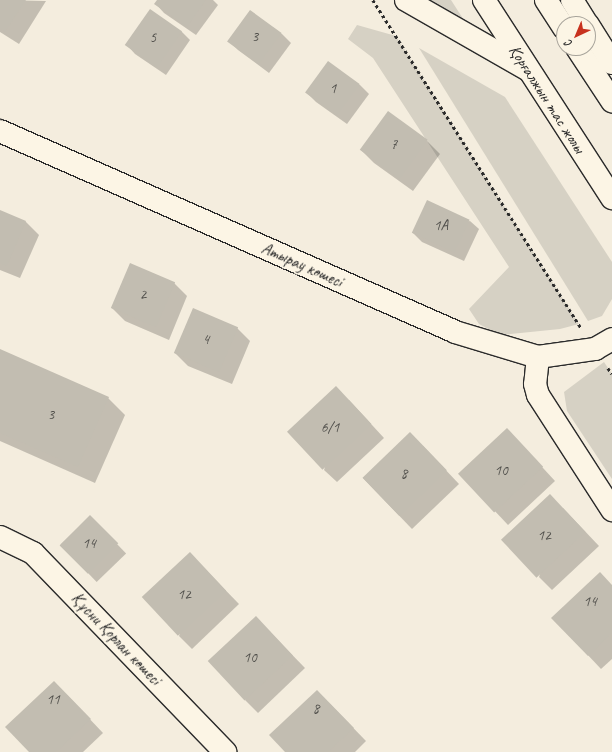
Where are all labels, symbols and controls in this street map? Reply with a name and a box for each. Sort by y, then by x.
north arrow [556,16,596,56]
house number: 3 [252,28,258,46]
house number: 5 [150,29,156,47]
text: С [562,37,575,51]
street label: Қорғалжын тас жолы [505,42,589,156]
house number: 1 [330,80,336,98]
house number: 7 [391,136,397,154]
house number: 1А [434,217,448,235]
street label: Атырау көшесі [258,238,346,292]
house number: 2 [140,286,146,304]
house number: 4 [203,331,209,349]
house number: 3 [48,406,54,424]
house number: 6/1 [321,419,339,437]
house number: 10 [494,462,508,480]
house number: 8 [401,465,407,483]
house number: 12 [537,527,551,545]
house number: 14 [82,535,96,553]
house number: 12 [177,586,191,604]
street label: Құсни Қорлан көшесі [67,588,165,690]
house number: 14 [583,593,597,611]
house number: 10 [243,649,257,667]
house number: 11 [46,691,60,709]
house number: 8 [313,700,319,718]

